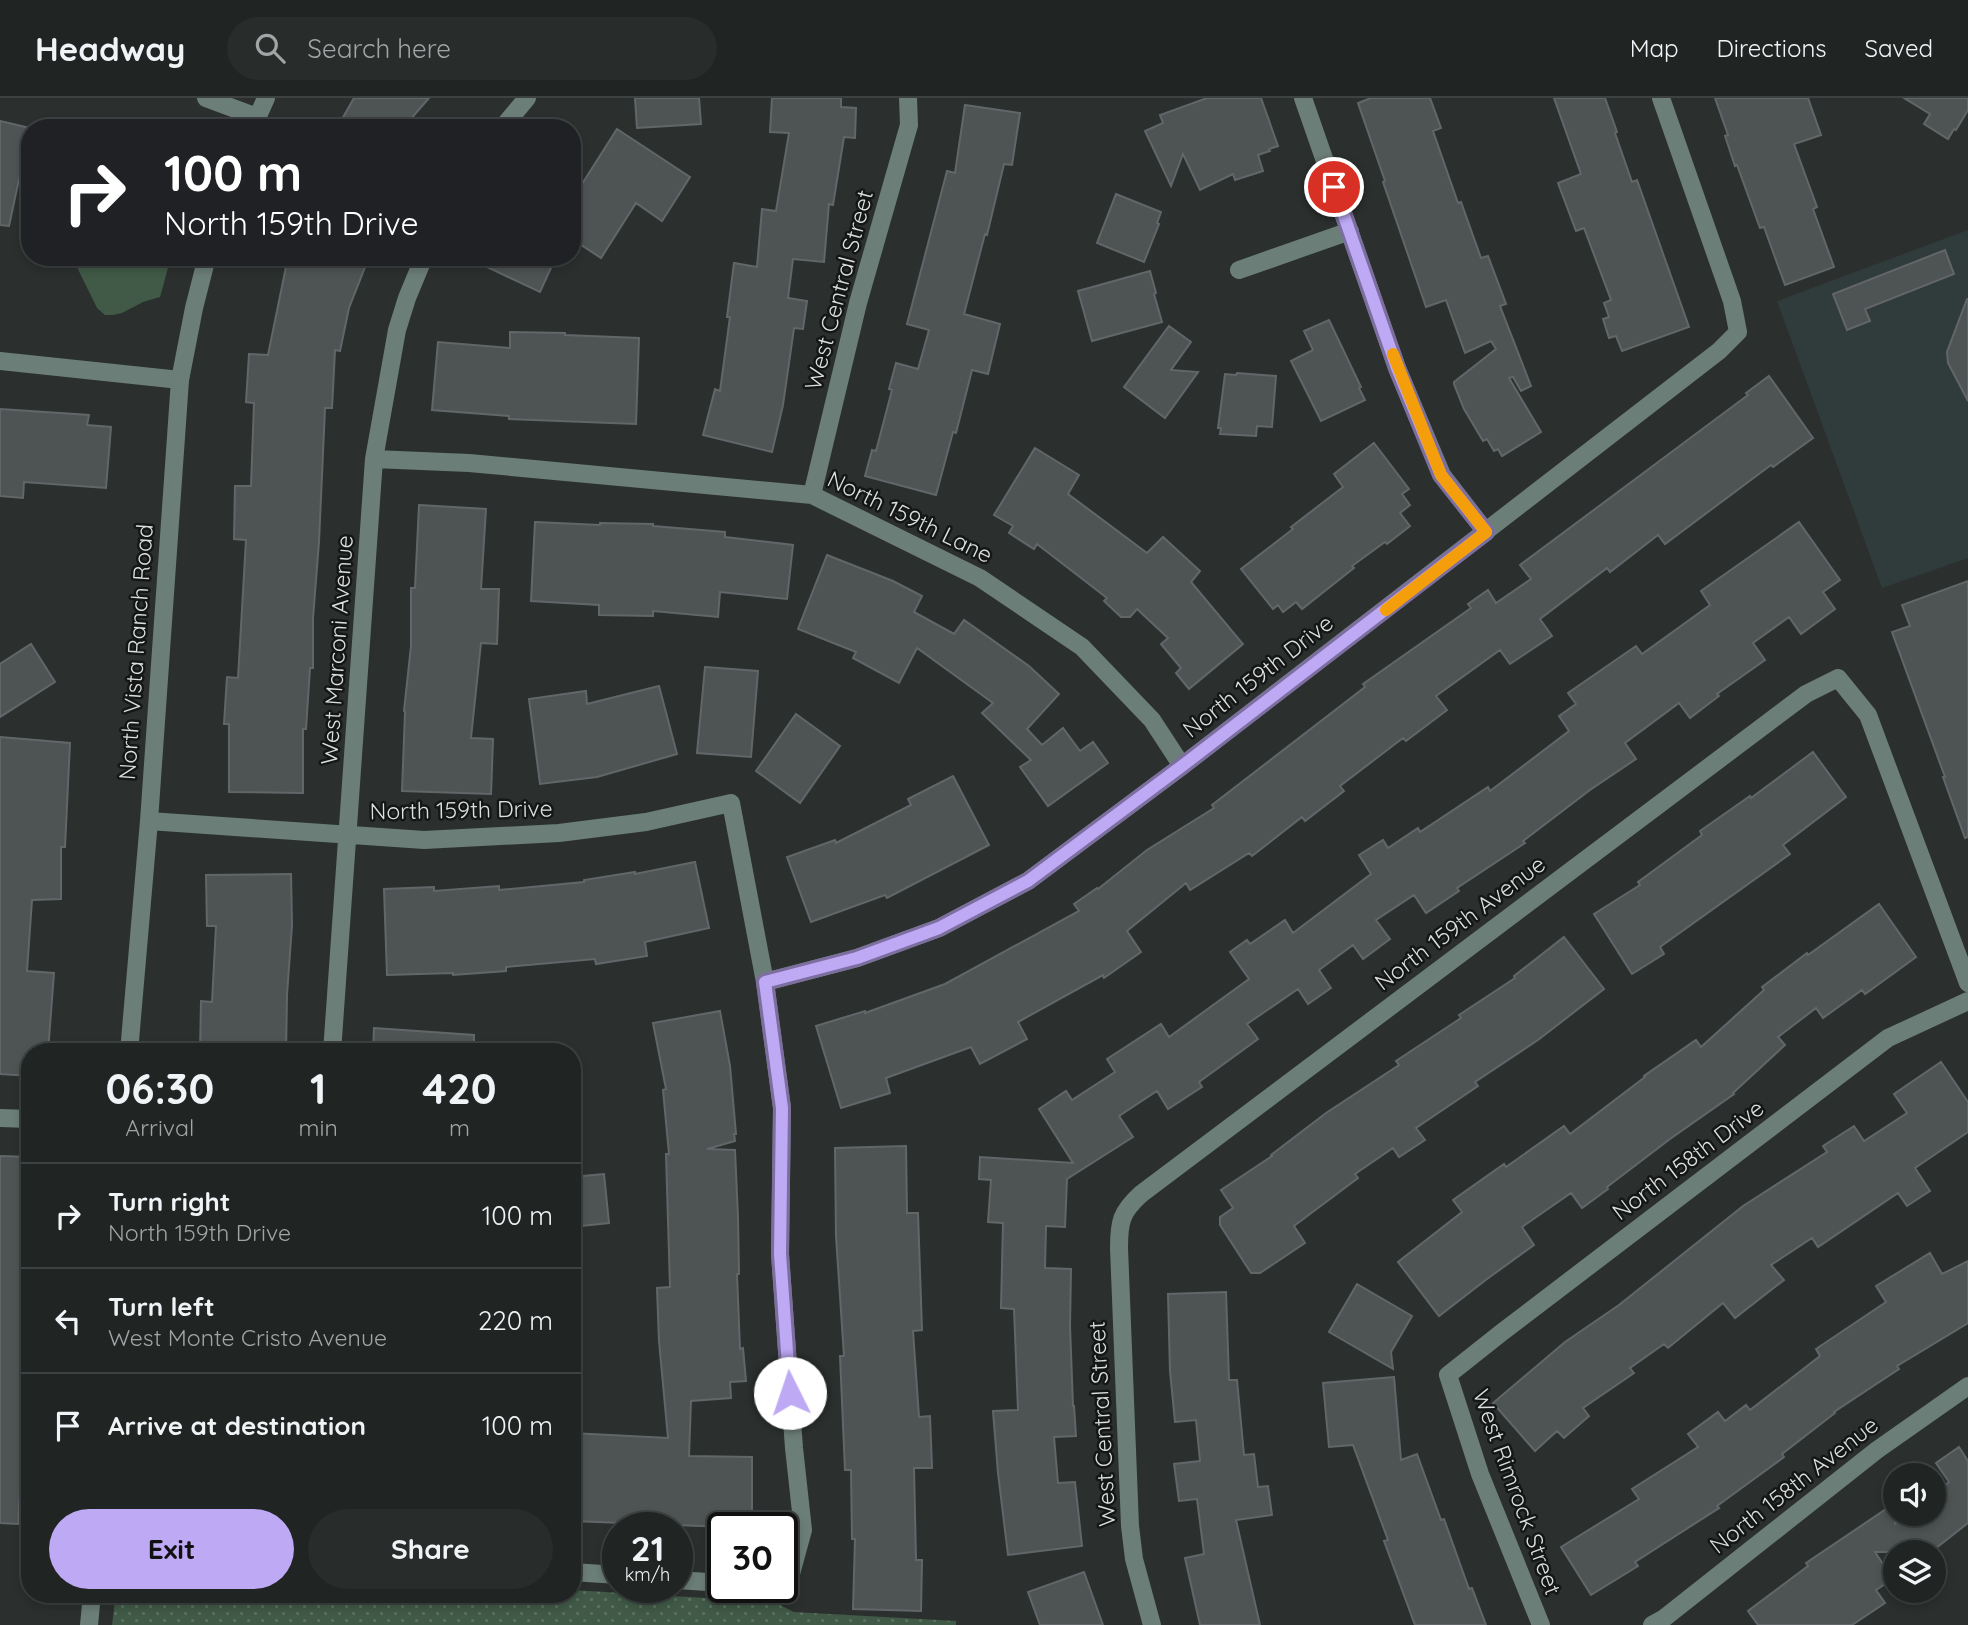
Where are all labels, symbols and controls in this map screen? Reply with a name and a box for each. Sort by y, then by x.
search box [227,17,717,80]
text: Headway [35,28,185,69]
icon: search [251,29,289,67]
text: Search here [307,32,451,65]
text: Map [1630,33,1679,63]
text: Directions [1717,33,1827,63]
text: Saved [1865,33,1933,63]
text: 100 m [164,142,302,203]
icon: right [49,147,140,238]
pin [1304,157,1364,217]
icon: arrive [1315,168,1353,206]
street label: West Central Street [798,187,879,393]
text: North 159th Drive [164,203,419,243]
street label: North 159th Lane [823,464,998,569]
street label: North Vista Ranch Road [112,523,159,781]
street label: West Marconi Avenue [314,534,359,766]
street label: North 159th Drive [1177,608,1339,743]
street label: North 159th Drive [369,793,553,826]
street label: North 159th Avenue [1369,849,1551,996]
text: 06:30 [105,1062,214,1115]
text: 1 [310,1062,326,1115]
text: 420 [422,1062,497,1115]
street label: North 158th Drive [1606,1093,1769,1226]
text: Arrival [125,1113,194,1142]
text: min [299,1113,338,1142]
text: m [449,1113,470,1142]
text: Turn right [108,1185,230,1218]
icon: right [49,1197,87,1235]
text: 100 m [482,1199,553,1232]
text: North 159th Drive [108,1218,291,1247]
text: Turn left [108,1290,215,1323]
icon: left [49,1302,87,1340]
text: 220 m [478,1304,553,1337]
street label: West Central Street [1082,1320,1121,1528]
text: West Monte Cristo Avenue [108,1323,387,1352]
position arrow [753,1356,827,1430]
street label: West Rimrock Street [1467,1385,1568,1599]
icon: arrive [49,1407,87,1445]
text: Arrive at destination [108,1409,366,1442]
text: 100 m [482,1409,553,1442]
street label: North 158th Avenue [1704,1410,1884,1559]
map controls [1883,1463,1946,1603]
button: sound [1883,1463,1946,1526]
button: Exit [49,1509,294,1589]
button: Share [308,1509,553,1589]
speed limit sign: 30 [707,1512,798,1603]
text: 21 [631,1526,664,1570]
button: layers [1883,1540,1946,1603]
text: km/h [625,1563,670,1586]

